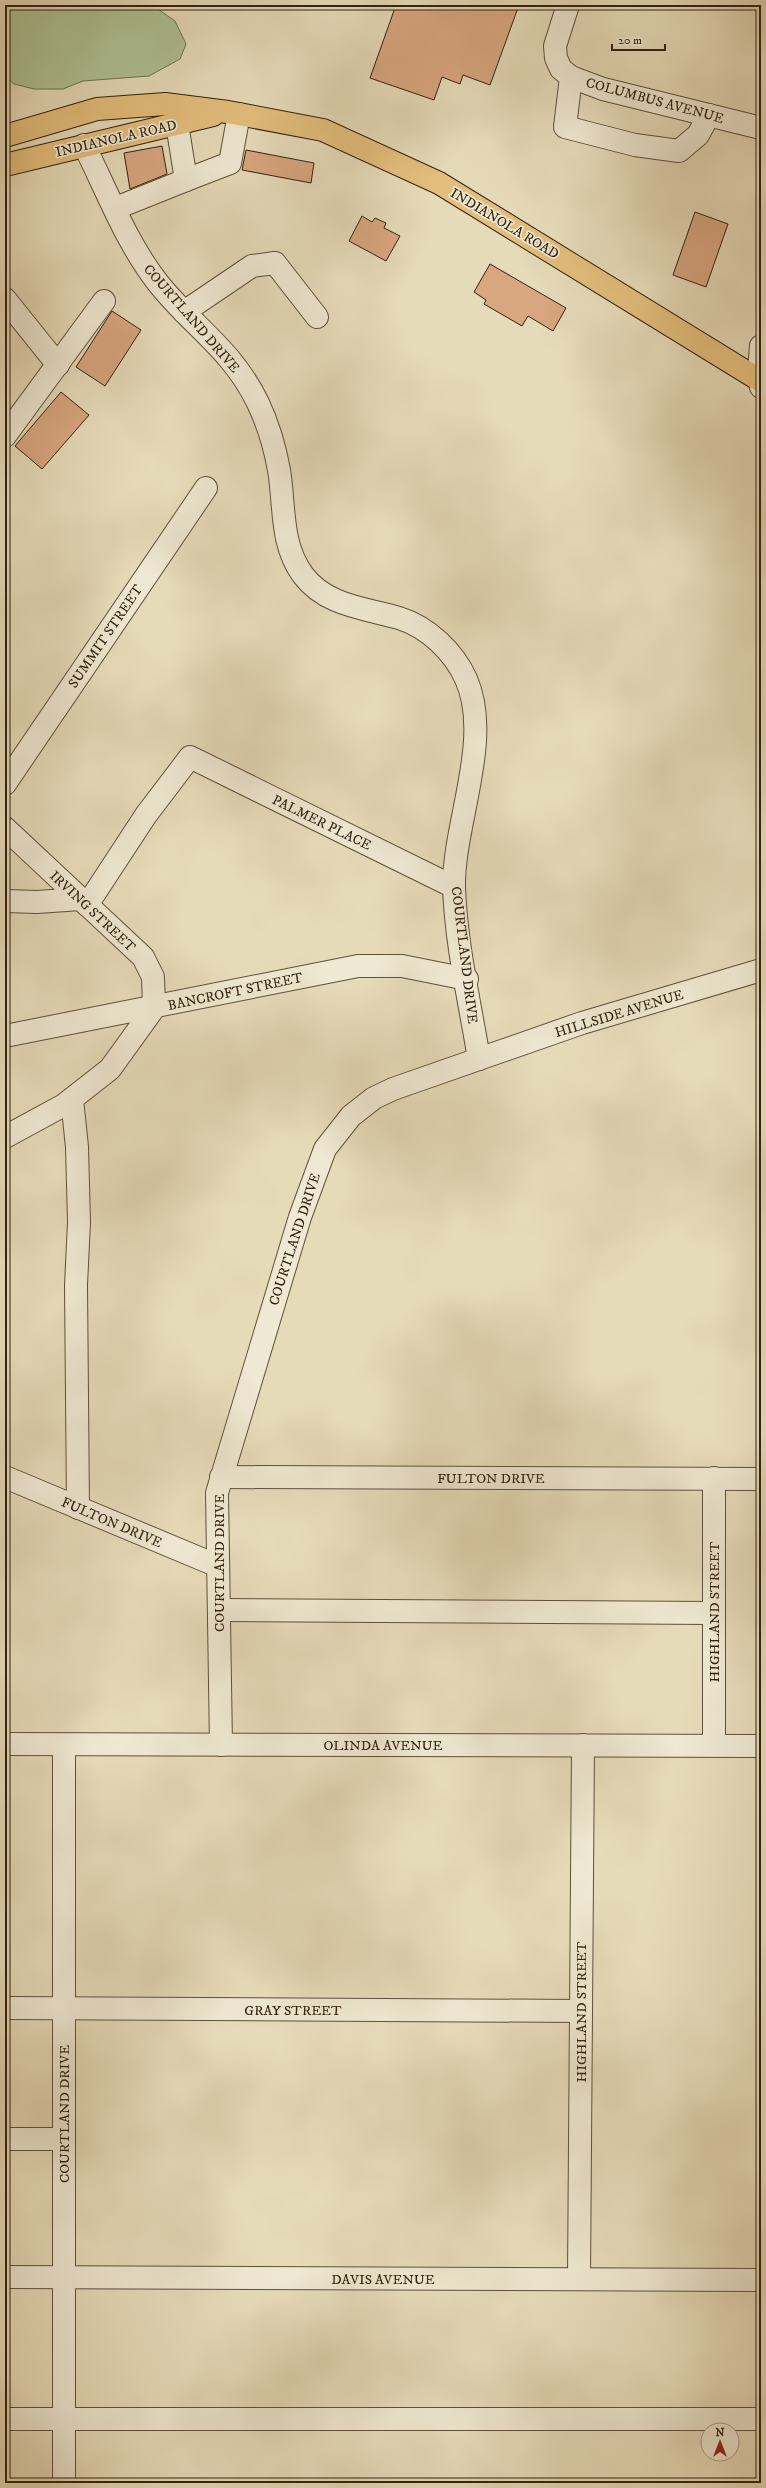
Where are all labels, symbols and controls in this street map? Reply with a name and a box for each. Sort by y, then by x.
scale bar [612,26,665,52]
text: 20 m [618,33,642,48]
street label: COLUMBUS AVENUE [584,74,726,128]
street label: INDIANOLA ROAD [54,116,179,162]
street label: INDIANOLA ROAD [447,184,562,263]
street label: COURTLAND DRIVE [139,261,243,377]
street label: SUMMIT STREET [65,581,147,692]
street label: PALMER PLACE [269,791,374,855]
street label: IRVING STREET [45,867,139,957]
street label: COURTLAND DRIVE [447,885,481,1025]
street label: BANCROFT STREET [166,969,305,1015]
street label: HILLSIDE AVENUE [553,986,686,1042]
street label: COURTLAND DRIVE [265,1171,325,1308]
street label: FULTON DRIVE [437,1470,545,1488]
street label: FULTON DRIVE [59,1494,165,1552]
street label: COURTLAND DRIVE [211,1494,229,1632]
street label: HIGHLAND STREET [706,1541,724,1682]
street label: OLINDA AVENUE [324,1737,442,1755]
street label: HIGHLAND STREET [573,1941,591,2082]
street label: GRAY STREET [244,2002,342,2020]
street label: COURTLAND DRIVE [56,2045,74,2183]
street label: DAVIS AVENUE [331,2271,435,2289]
north arrow [700,2422,740,2462]
text: N [715,2426,725,2440]

